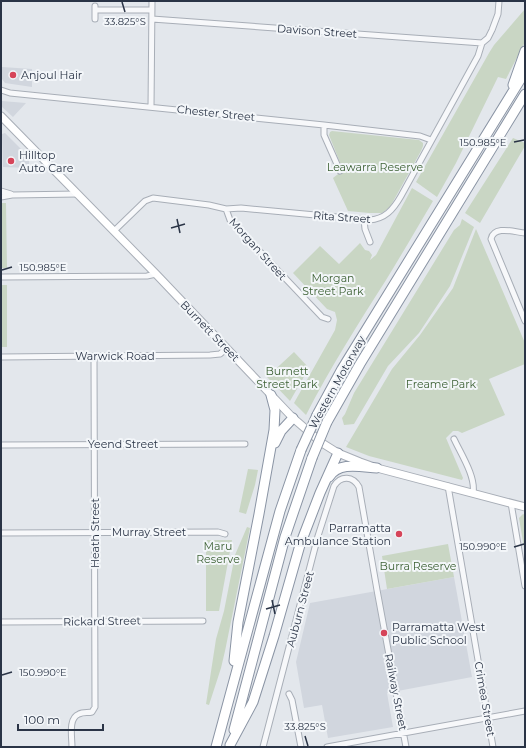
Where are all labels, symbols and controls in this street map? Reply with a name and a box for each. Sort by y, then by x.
text: 33.825°S [104,15,146,28]
street label: Davison Street [276,21,358,41]
place label: Anjoul Hair [21,68,82,82]
marker: Anjoul Hair [8,70,18,80]
street label: Chester Street [176,102,256,124]
text: 150.985°E [460,136,507,149]
place label: Hilltop Auto Care [19,148,74,175]
marker: Hilltop Auto Care [6,156,16,166]
park label: Leawarra Reserve [327,160,424,174]
street label: Rita Street [313,208,372,226]
street label: Morgan Street [226,215,290,284]
text: 150.985°E [20,261,67,274]
park label: Morgan Street Park [302,271,364,298]
street label: Burnett Street [178,298,243,365]
street label: Western Motorway [306,333,368,431]
street label: Warwick Road [75,349,155,363]
park label: Burnett Street Park [256,364,318,391]
park label: Freame Park [406,377,477,391]
street label: Yeend Street [88,437,159,451]
street label: Heath Street [88,497,102,568]
place label: Parramatta Ambulance Station [285,521,391,548]
street label: Murray Street [112,525,187,539]
marker: Parramatta Ambulance Station [394,529,404,539]
park label: Maru Reserve [196,539,240,566]
text: 150.990°E [459,540,507,553]
park label: Burra Reserve [380,559,457,573]
street label: Auburn Street [283,569,317,648]
street label: Rickard Street [63,613,142,629]
place label: Parramatta West Public School [392,620,486,647]
marker: Parramatta West Public School [379,628,389,638]
street label: Railway Street [382,652,410,732]
street label: Crimea Street [472,660,499,738]
text: 150.990°E [19,666,67,679]
scale bar [18,706,103,732]
text: 100 m [24,712,60,727]
text: 33.825°S [284,720,326,733]

